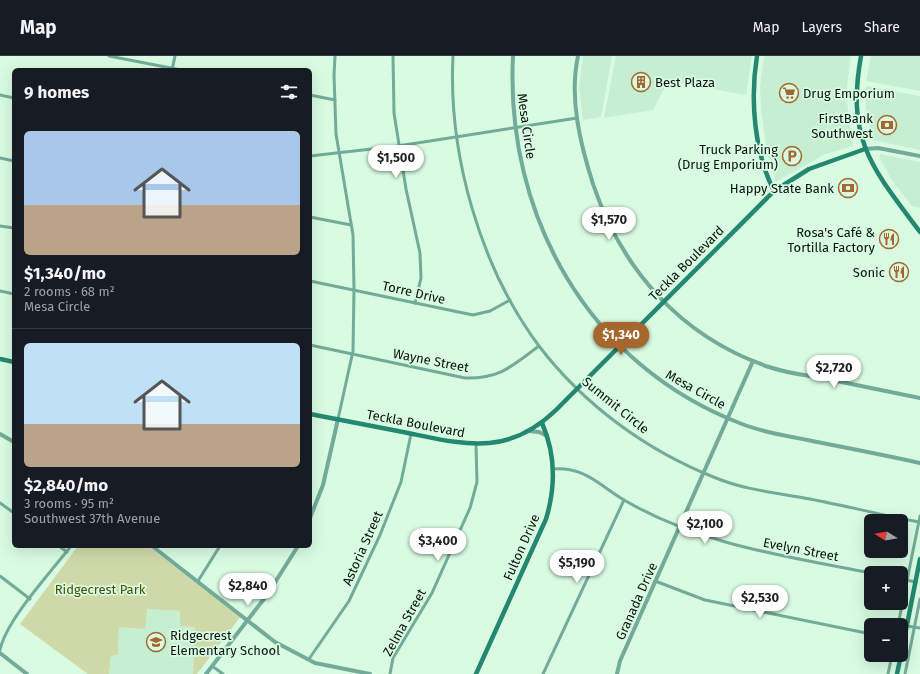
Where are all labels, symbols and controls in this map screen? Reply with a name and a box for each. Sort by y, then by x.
text: Map [20,16,57,39]
text: Map [753,19,779,36]
text: Layers [801,19,842,36]
text: Share [864,19,900,36]
building icon: Best Plaza [630,71,652,93]
place label: Best Plaza [655,75,715,90]
icon: filters [278,81,300,103]
text: 9 homes [24,82,89,103]
supermarket icon: Drug Emporium [778,82,800,104]
place label: Drug Emporium [803,86,895,101]
street label: Mesa Circle [514,92,539,160]
place label: FirstBank Southwest [811,111,873,141]
bank icon: FirstBank Southwest [876,114,898,136]
place label: Truck Parking (Drug Emporium) [678,142,778,172]
pin: $1,500 [363,145,429,179]
parking icon: Truck Parking (Drug Emporium) [781,145,803,167]
text: $1,500 [377,150,415,165]
icon: home [126,157,198,229]
bank icon: Happy State Bank [837,177,859,199]
place label: Happy State Bank [730,181,834,196]
pin: $1,570 [576,207,642,241]
text: $1,570 [591,212,627,227]
street label: Teckla Boulevard [646,223,727,304]
place label: Rosa's Café & Tortilla Factory [788,225,876,255]
restaurant icon: Rosa's Café & Tortilla Factory [878,228,900,250]
restaurant icon: Sonic [888,261,910,283]
text: $1,340/mo [24,263,106,284]
place label: Sonic [853,265,885,280]
street label: Torre Drive [381,278,447,307]
text: 2 rooms · 68 m² [24,284,115,299]
text: Mesa Circle [24,299,90,314]
pin: $1,340 [588,322,654,356]
text: $1,340 [602,327,640,342]
street label: Wayne Street [392,346,470,375]
pin: $2,720 [801,355,867,389]
text: $2,720 [815,360,853,375]
street label: Mesa Circle [663,367,728,412]
icon: home [126,369,198,441]
street label: Summit Circle [579,374,652,437]
street label: Teckla Boulevard [366,407,466,440]
text: $2,840/mo [24,475,108,496]
text: 3 rooms · 95 m² [24,496,114,511]
street label: Astoria Street [339,508,386,588]
text: Southwest 37th Avenue [24,511,160,526]
pin: $2,100 [672,511,738,545]
street label: Fulton Drive [500,512,543,583]
north arrow [864,514,908,558]
map controls [864,514,908,662]
text: $2,100 [687,516,723,531]
pin: $3,400 [405,528,471,562]
text: $3,400 [418,533,458,548]
street label: Evelyn Street [762,535,840,564]
pin: $5,190 [544,550,610,584]
text: $5,190 [559,555,595,570]
street label: Granada Drive [613,560,660,642]
button: + [864,566,908,610]
pin: $2,840 [215,573,281,607]
text: $2,840 [228,578,268,593]
park label: Ridgecrest Park [55,582,146,597]
pin: $2,530 [727,585,793,619]
street label: Zelma Street [380,586,429,658]
text: $2,530 [741,590,779,605]
button: − [864,618,908,662]
place label: Ridgecrest Elementary School [170,628,280,658]
school or university icon: Ridgecrest Elementary School [145,631,167,653]

